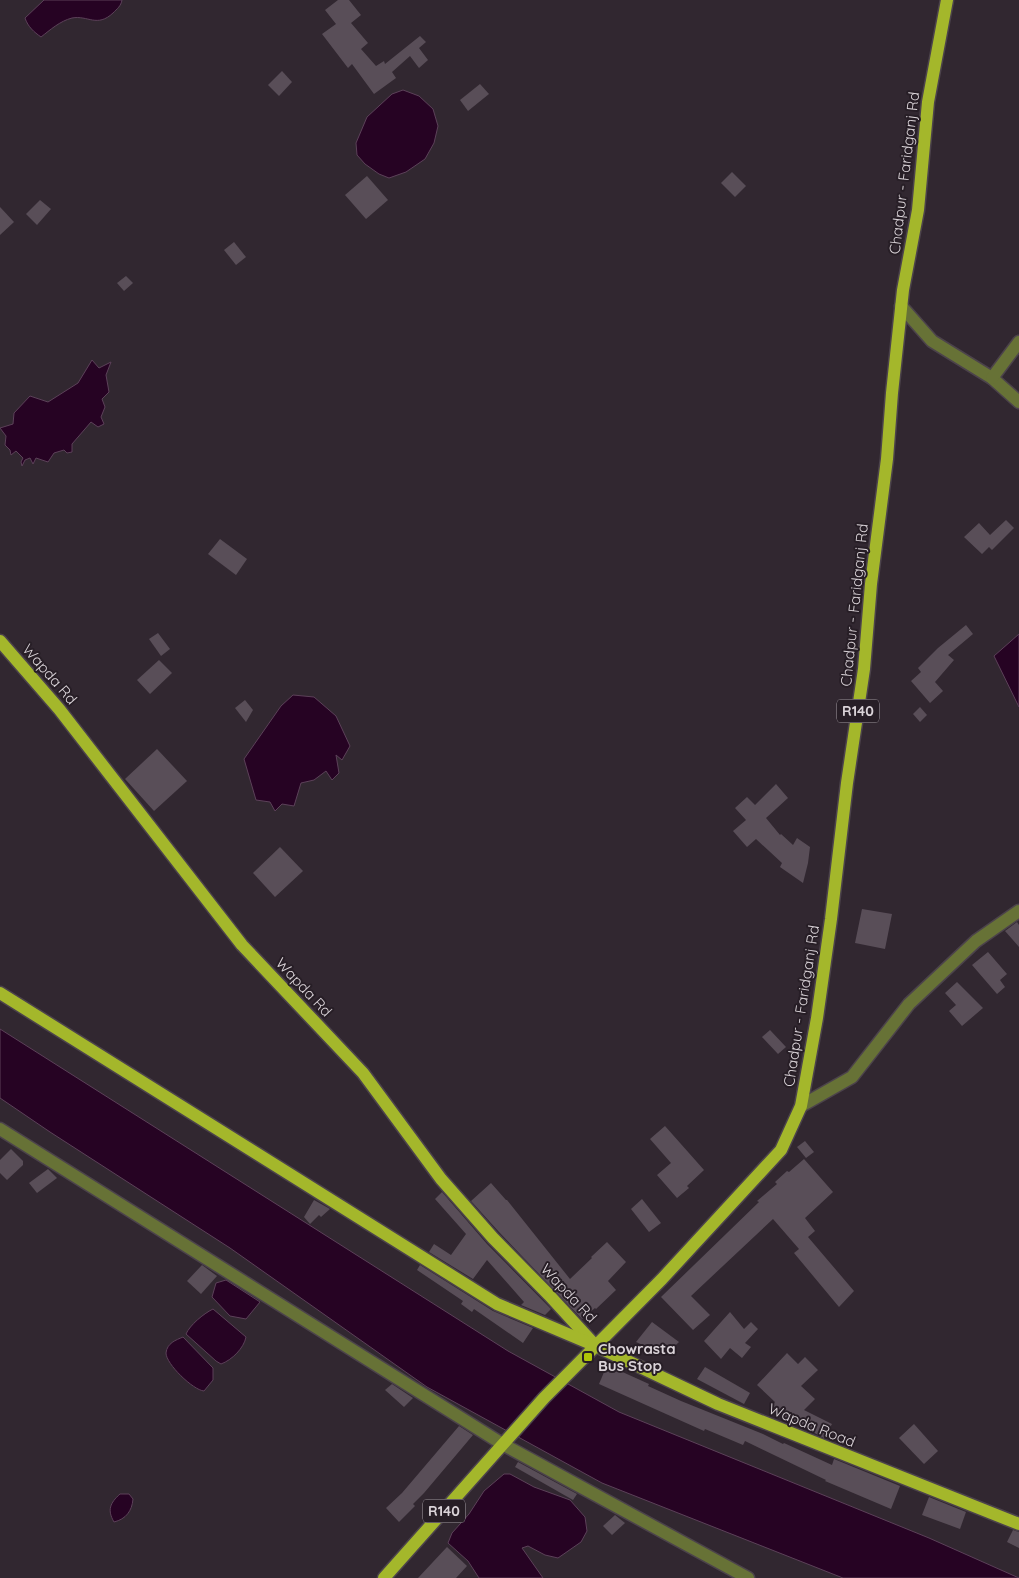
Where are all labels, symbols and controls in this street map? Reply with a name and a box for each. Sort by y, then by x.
street label: Chadpur - Faridganj Rd [885,91,923,255]
street label: Chadpur - Faridganj Rd [836,523,872,687]
street label: Wapda Rd [19,640,81,708]
road number: R140 [837,699,879,722]
street label: Chadpur - Faridganj Rd [779,924,823,1088]
street label: Wapda Rd [272,954,336,1020]
street label: Wapda Rd [537,1260,601,1326]
place label: Chowrasta Bus Stop [598,1339,676,1375]
marker: Chowrasta Bus Stop [582,1351,594,1363]
street label: Wapda Road [766,1399,858,1451]
road number: R140 [423,1500,465,1522]

